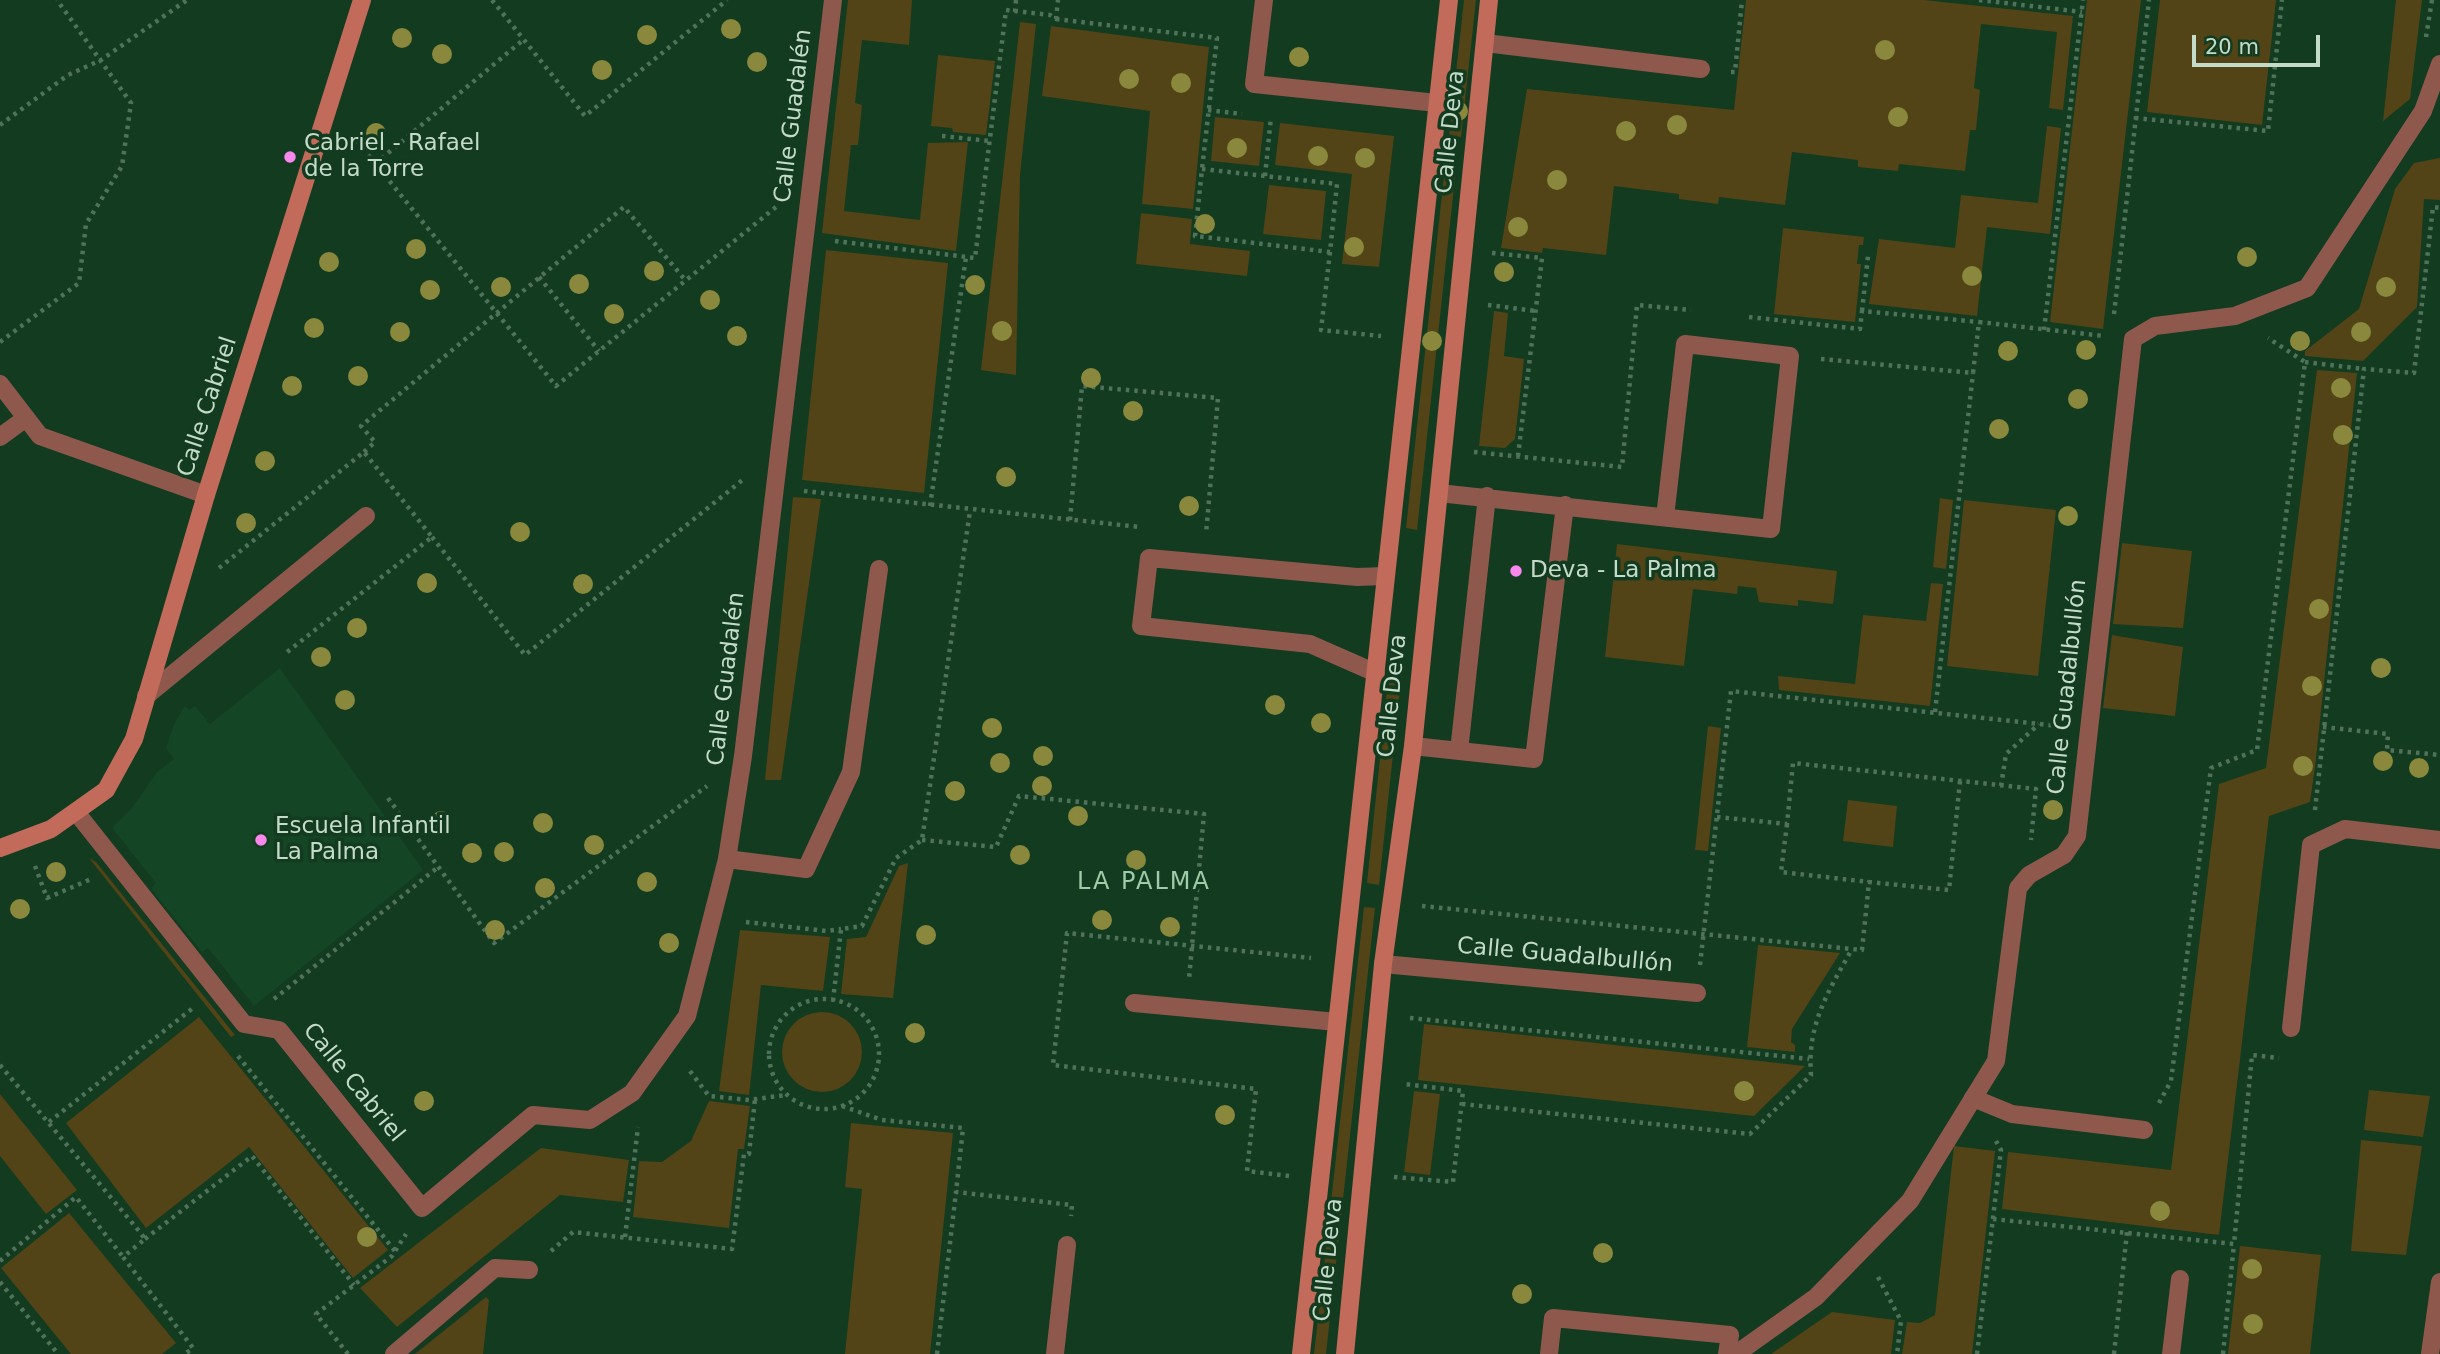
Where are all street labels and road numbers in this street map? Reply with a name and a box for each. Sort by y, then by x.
street label: Calle Guadalén [770,28,818,204]
street label: Calle Deva [1431,69,1471,195]
street label: Calle Cabriel [172,334,244,480]
street label: Calle Guadalbullón [2043,578,2093,796]
street label: Calle Guadalén [703,591,751,767]
street label: Calle Deva [1373,633,1413,759]
street label: Calle Guadalbullón [1456,933,1674,979]
street label: Calle Cabriel [296,1018,410,1148]
street label: Calle Deva [1309,1197,1349,1323]

